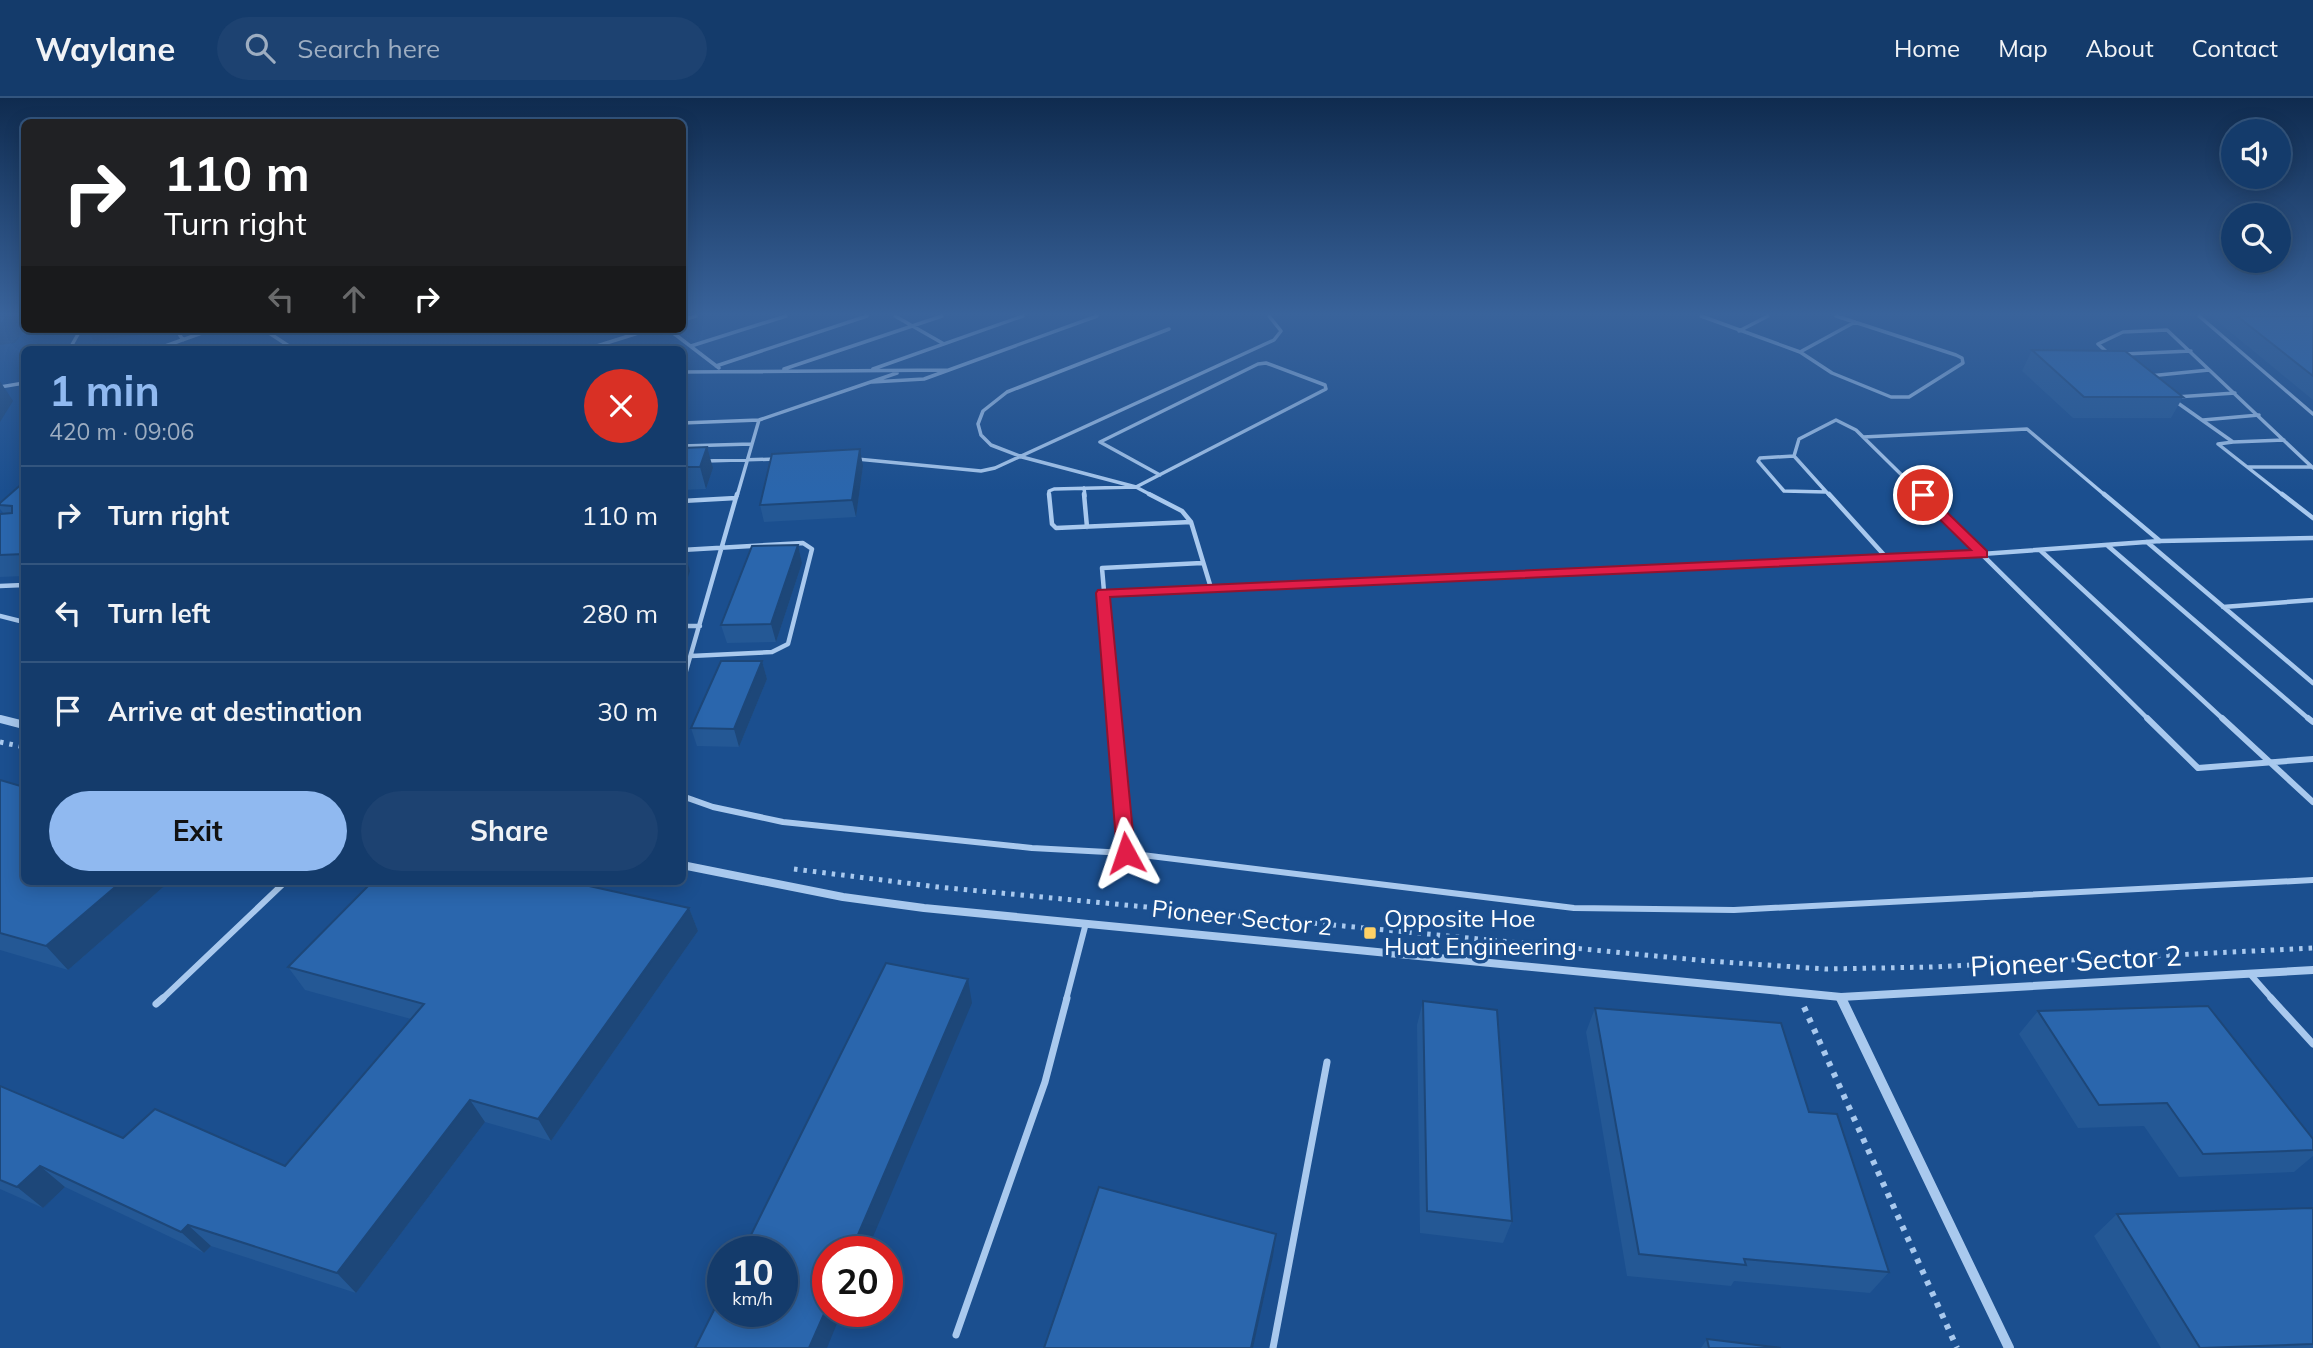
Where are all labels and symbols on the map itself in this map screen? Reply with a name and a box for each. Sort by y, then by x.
pin [1893,465,1953,525]
position arrow [1089,816,1163,890]
street label: Pioneer Sector 2 [1150,893,1334,941]
place label: Opposite Hoe Huat Engineering [1384,903,1577,961]
marker: Opposite Hoe Huat Engineering [1362,925,1378,941]
street label: Pioneer Sector 2 [1969,937,2183,984]
speed limit sign: 20 [812,1236,903,1327]

